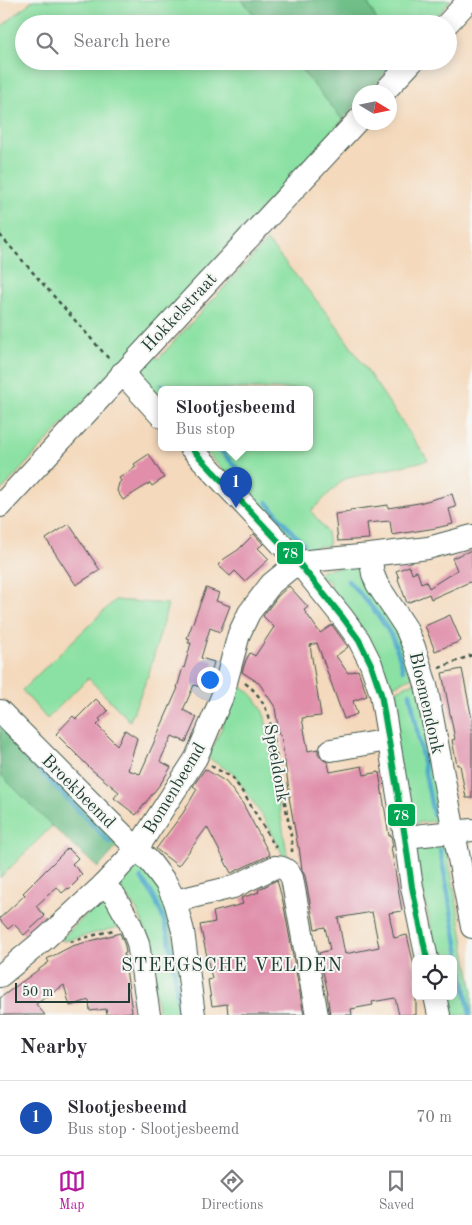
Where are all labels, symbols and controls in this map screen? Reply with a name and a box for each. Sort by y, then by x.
search box [15,15,457,70]
icon: search [33,29,61,57]
text: Search here [73,33,170,52]
north arrow [352,85,397,130]
street label: Hokkelstraat [139,270,221,356]
popup [158,386,313,451]
text: Slootjesbeemd [175,399,296,418]
text: Bus stop [175,422,235,438]
pin: 1 [220,467,252,508]
line badge: 78 [276,541,304,565]
text: 78 [282,547,298,561]
street label: Bloemendonk [406,650,447,756]
your location [197,667,223,693]
street label: Speeldonk [260,723,292,804]
street label: Bomenbeemd [141,740,209,837]
street label: Broekbeemd [38,751,119,832]
line badge: 78 [387,803,416,827]
text: 78 [393,809,409,823]
map controls [412,955,457,1000]
button: locate [412,955,457,1000]
district label: STEEGSCHE VELDEN [121,957,343,976]
scale bar [15,980,130,1003]
text: 50 m [22,985,53,999]
text: Nearby [20,1037,88,1058]
text: Slootjesbeemd [67,1099,187,1118]
text: 1 [31,1110,41,1126]
text: 70 m [416,1110,452,1126]
text: Bus stop · Slootjesbeemd [67,1122,239,1138]
tab: Map [58,1167,86,1214]
tab: Directions [201,1167,263,1214]
tab: Saved [379,1167,414,1214]

